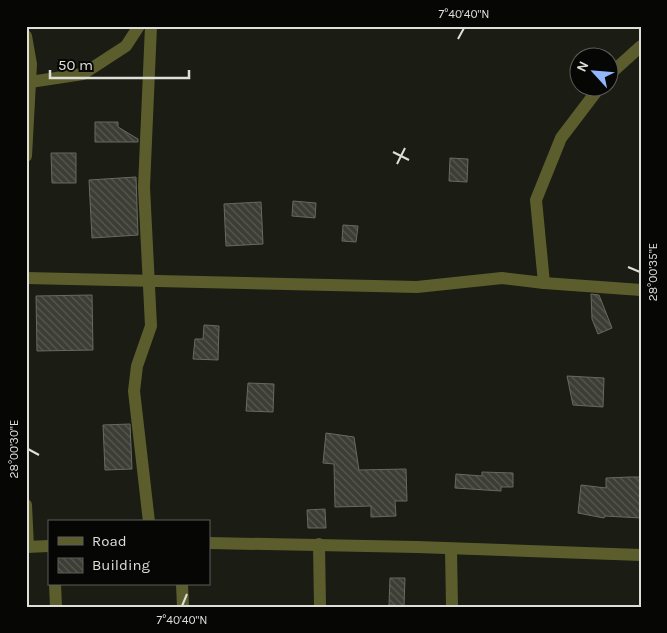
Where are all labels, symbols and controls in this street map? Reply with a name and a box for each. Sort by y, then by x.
text: 7°40'40"N [439,7,489,21]
scale bar [50,48,189,80]
north arrow [570,48,620,98]
text: 50 m [58,56,93,74]
text: N [573,58,593,75]
text: 28°00'35"E [646,243,660,301]
text: 28°00'30"E [7,420,21,478]
legend [48,520,210,586]
text: Road [92,532,127,550]
text: Building [92,556,150,574]
text: 7°40'40"N [157,613,207,627]

